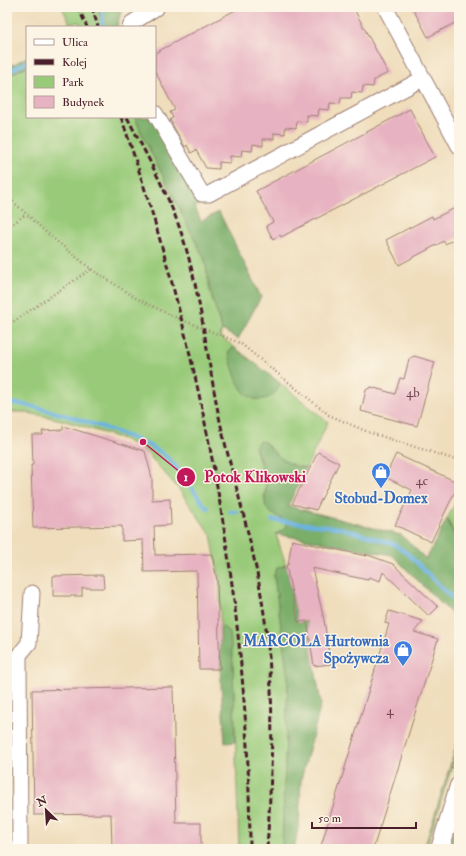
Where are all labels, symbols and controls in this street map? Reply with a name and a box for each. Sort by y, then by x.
legend [26,26,156,118]
text: Ulica [62,35,89,50]
text: Kolej [62,55,87,70]
text: Park [62,75,84,90]
text: Budynek [62,95,104,110]
house number: 4b [406,385,420,401]
shop icon: Stobud-Domex [370,461,392,489]
callout: Potok Klikowski [176,463,314,491]
text: Potok Klikowski [204,467,307,487]
text: 1 [184,470,188,485]
house number: 4c [416,473,428,489]
place label: Stobud-Domex [334,489,428,508]
place label: MARCOLA Hurtownia Spożywcza [242,632,390,669]
shop icon: MARCOLA Hurtownia Spożywcza [392,639,414,667]
house number: 4 [386,703,394,719]
north arrow [26,790,66,830]
text: N [34,793,50,810]
scale bar [312,804,416,830]
text: 50 m [318,811,342,826]

